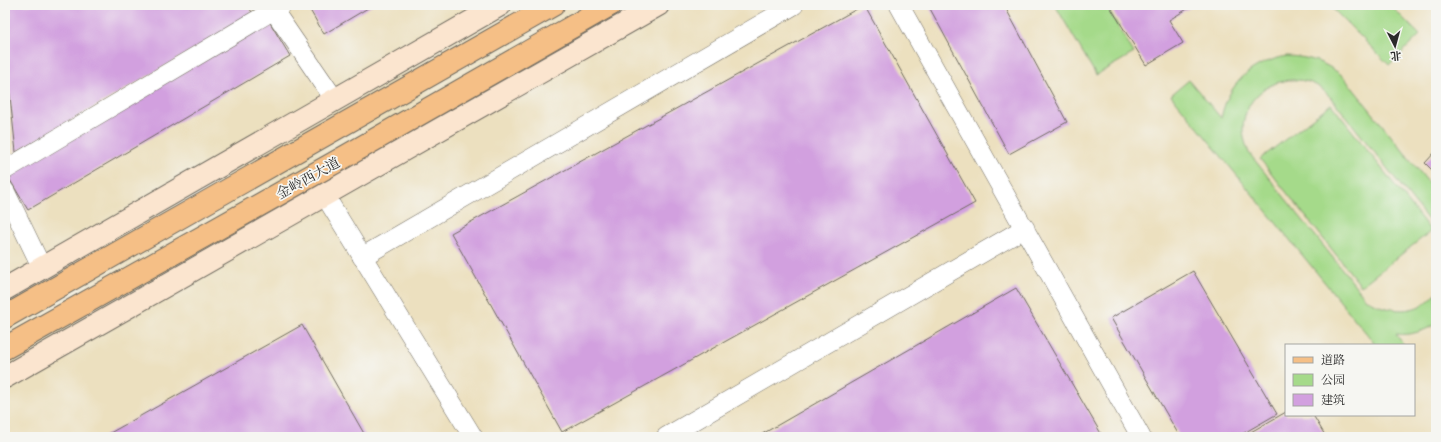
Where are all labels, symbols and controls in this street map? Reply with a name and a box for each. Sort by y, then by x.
north arrow [1375,26,1415,66]
text: 北 [1390,48,1402,63]
street label: 金岭西大道 [273,153,343,203]
legend [1285,344,1415,416]
text: 道路 [1321,352,1345,368]
text: 公园 [1321,372,1345,388]
text: 建筑 [1321,392,1345,408]

